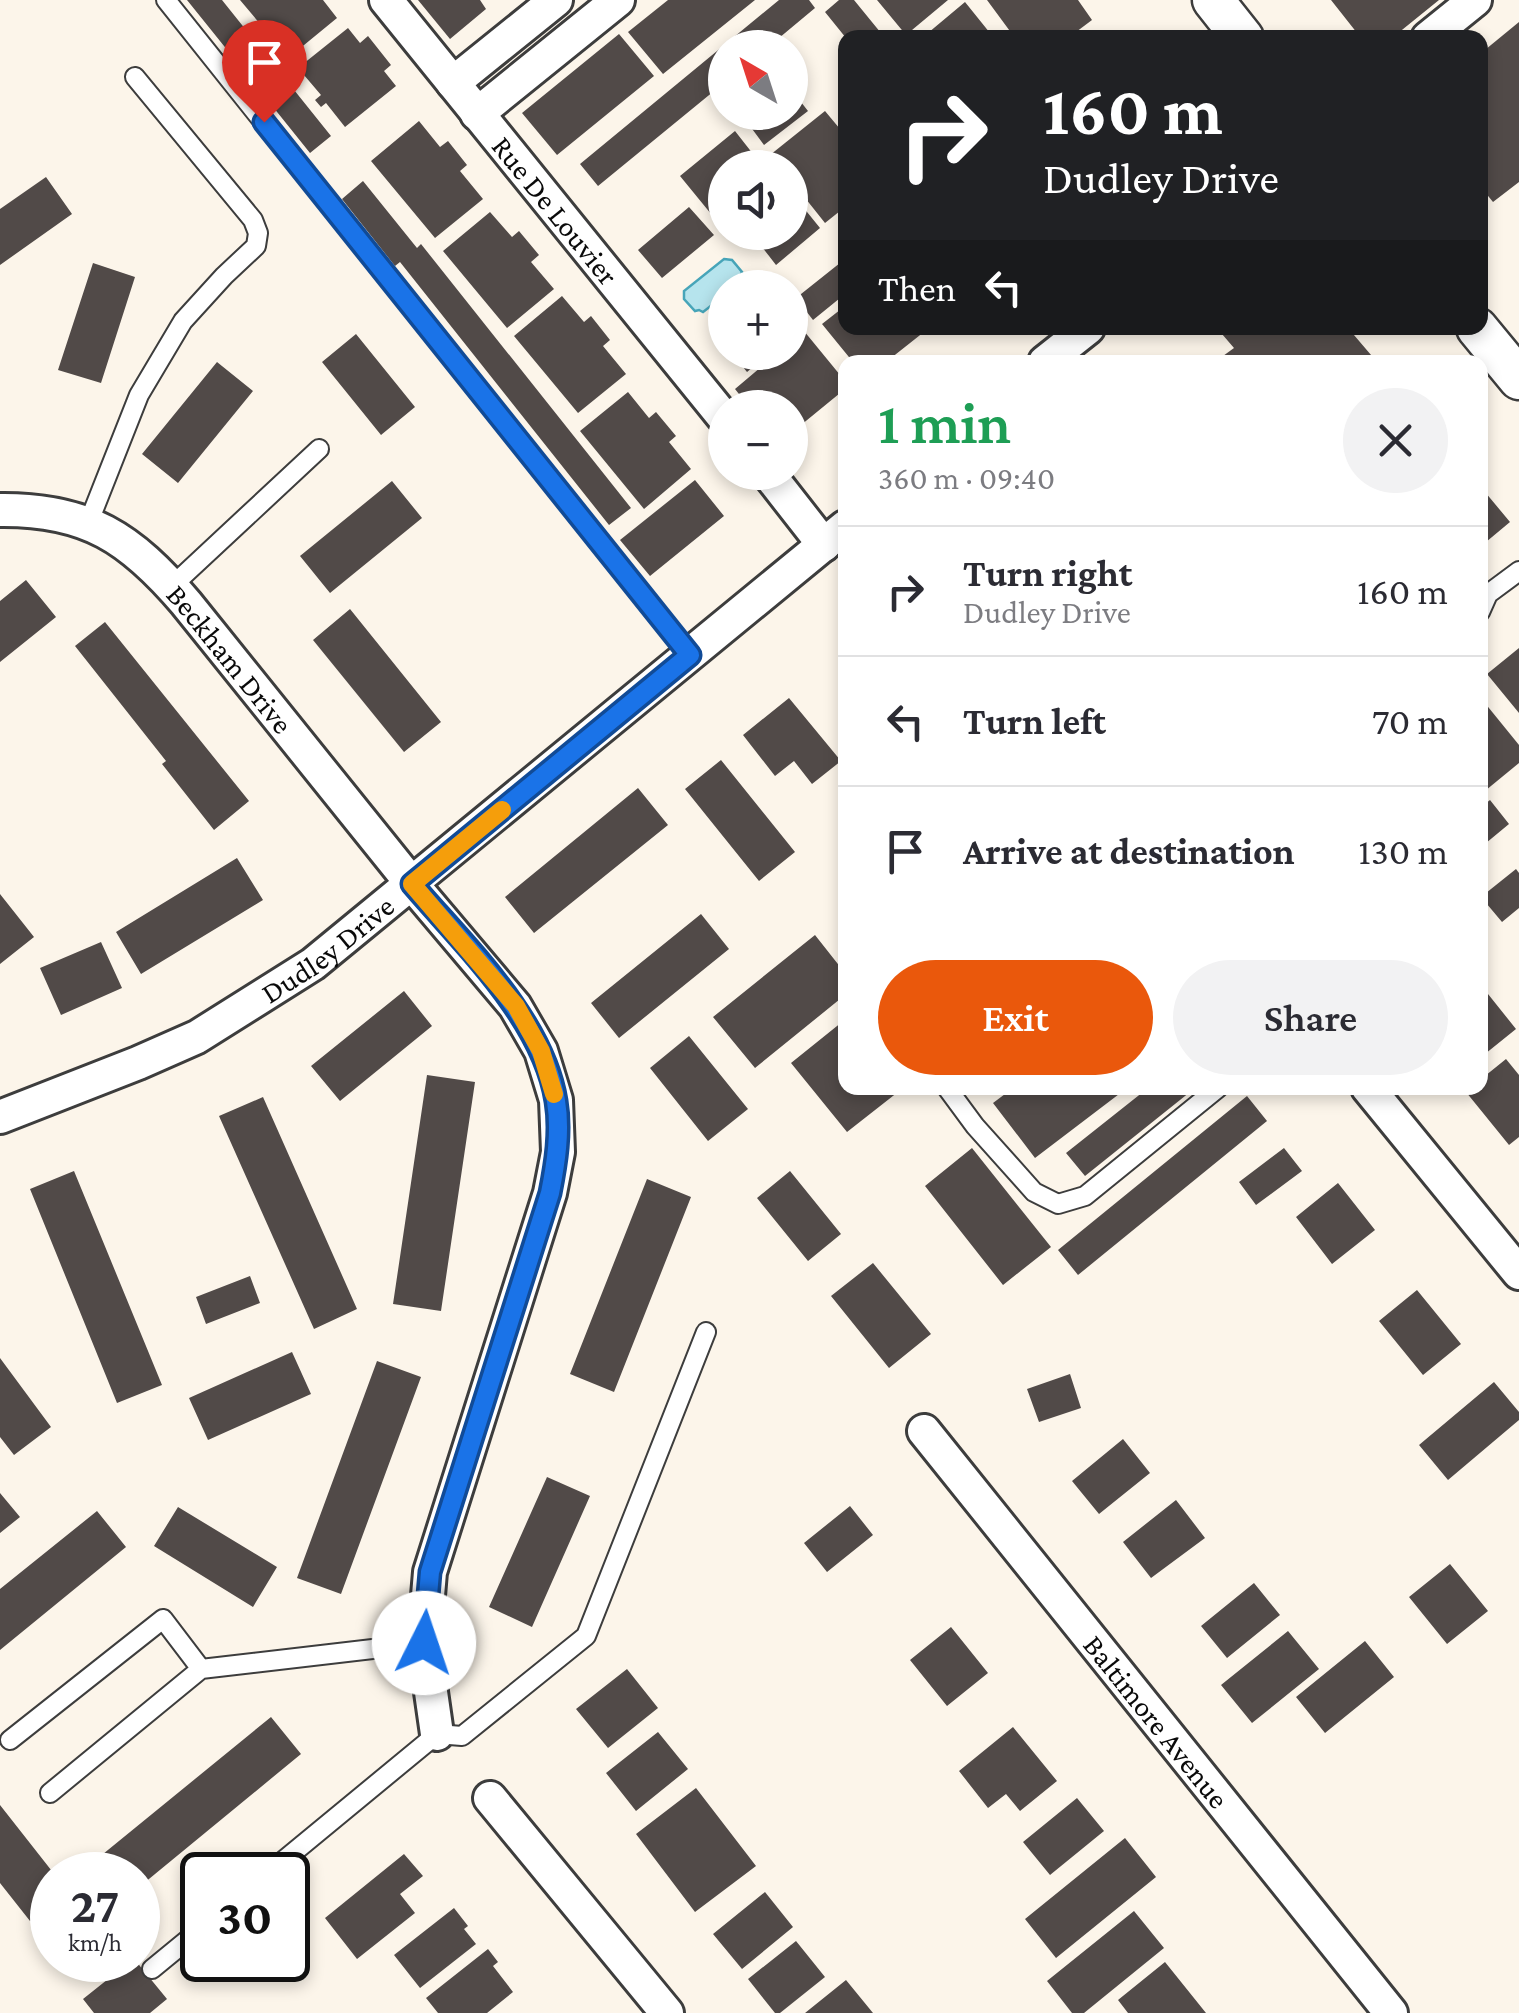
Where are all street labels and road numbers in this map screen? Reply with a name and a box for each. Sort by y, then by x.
street label: Rue De Louvier [486,129,626,291]
street label: Beckham Drive [161,577,300,739]
street label: Dudley Drive [255,888,400,1009]
street label: Baltimore Avenue [1078,1628,1236,1814]

